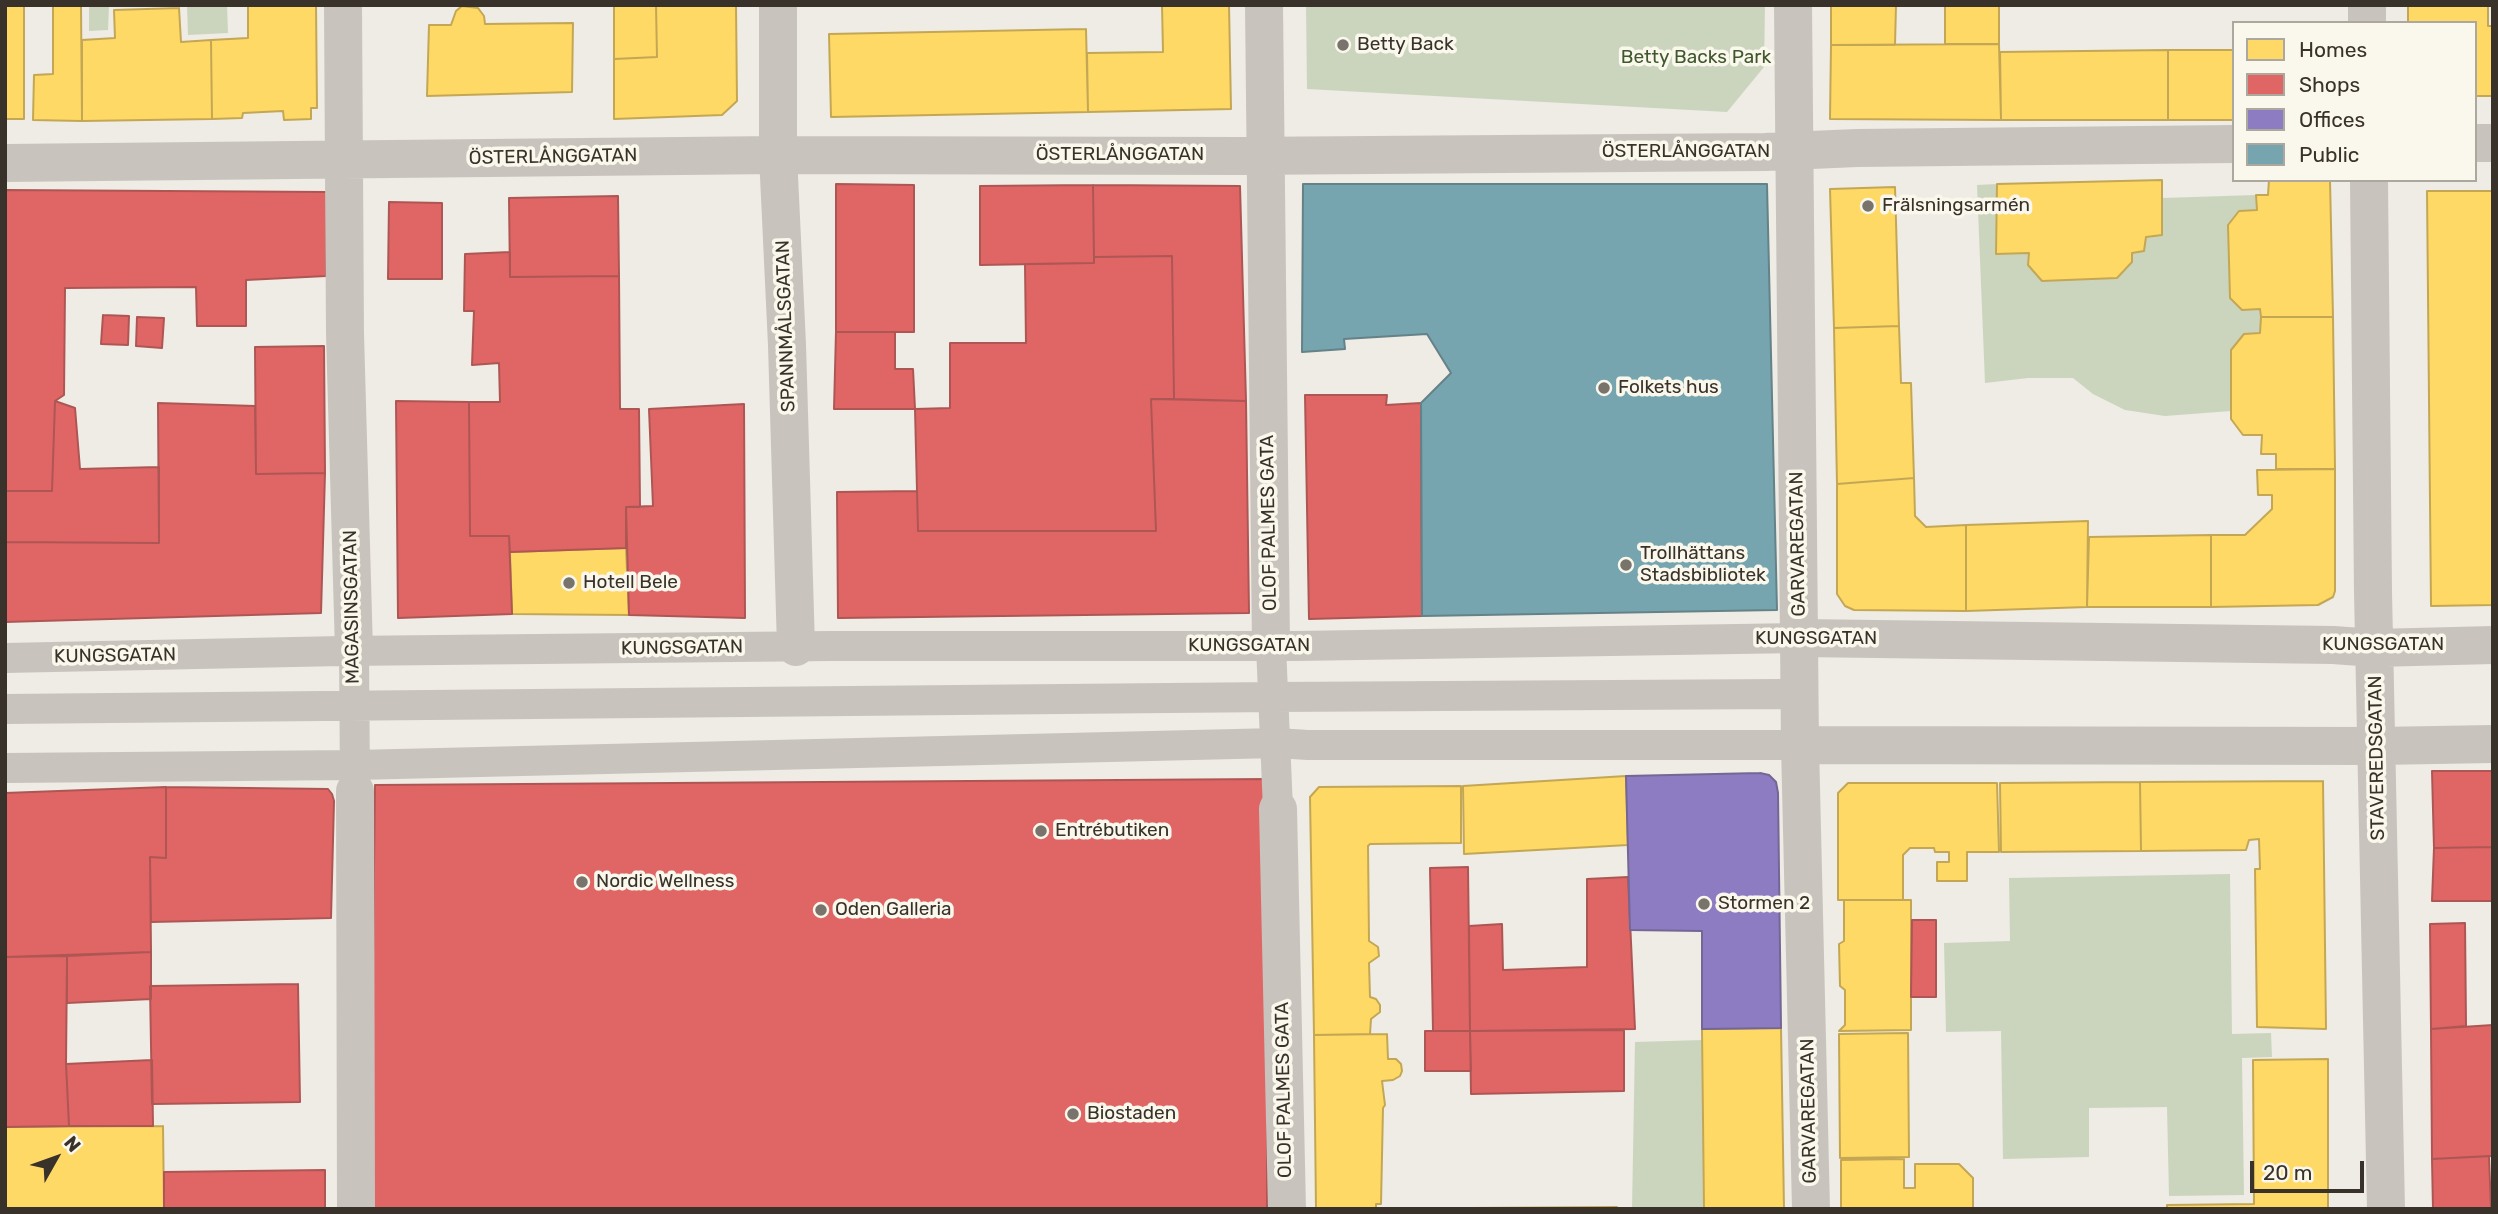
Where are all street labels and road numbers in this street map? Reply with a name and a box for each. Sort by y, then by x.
street label: ÖSTERLÅNGGATAN [1602,141,1770,163]
street label: ÖSTERLÅNGGATAN [469,144,637,170]
street label: ÖSTERLÅNGGATAN [1036,144,1204,166]
street label: SPANNMÅLSGATAN [772,240,800,412]
street label: OLOF PALMES GATA [1256,435,1282,611]
street label: GARVAREGATAN [1785,471,1811,617]
street label: MAGASINSGATAN [339,530,365,684]
street label: KUNGSGATAN [1755,628,1877,650]
street label: KUNGSGATAN [2322,634,2444,656]
street label: KUNGSGATAN [1188,635,1310,657]
street label: KUNGSGATAN [621,636,743,660]
street label: KUNGSGATAN [54,644,176,668]
street label: STAVEREDSGATAN [2364,675,2390,841]
street label: OLOF PALMES GATA [1271,1002,1297,1178]
street label: GARVAREGATAN [1796,1038,1822,1184]

